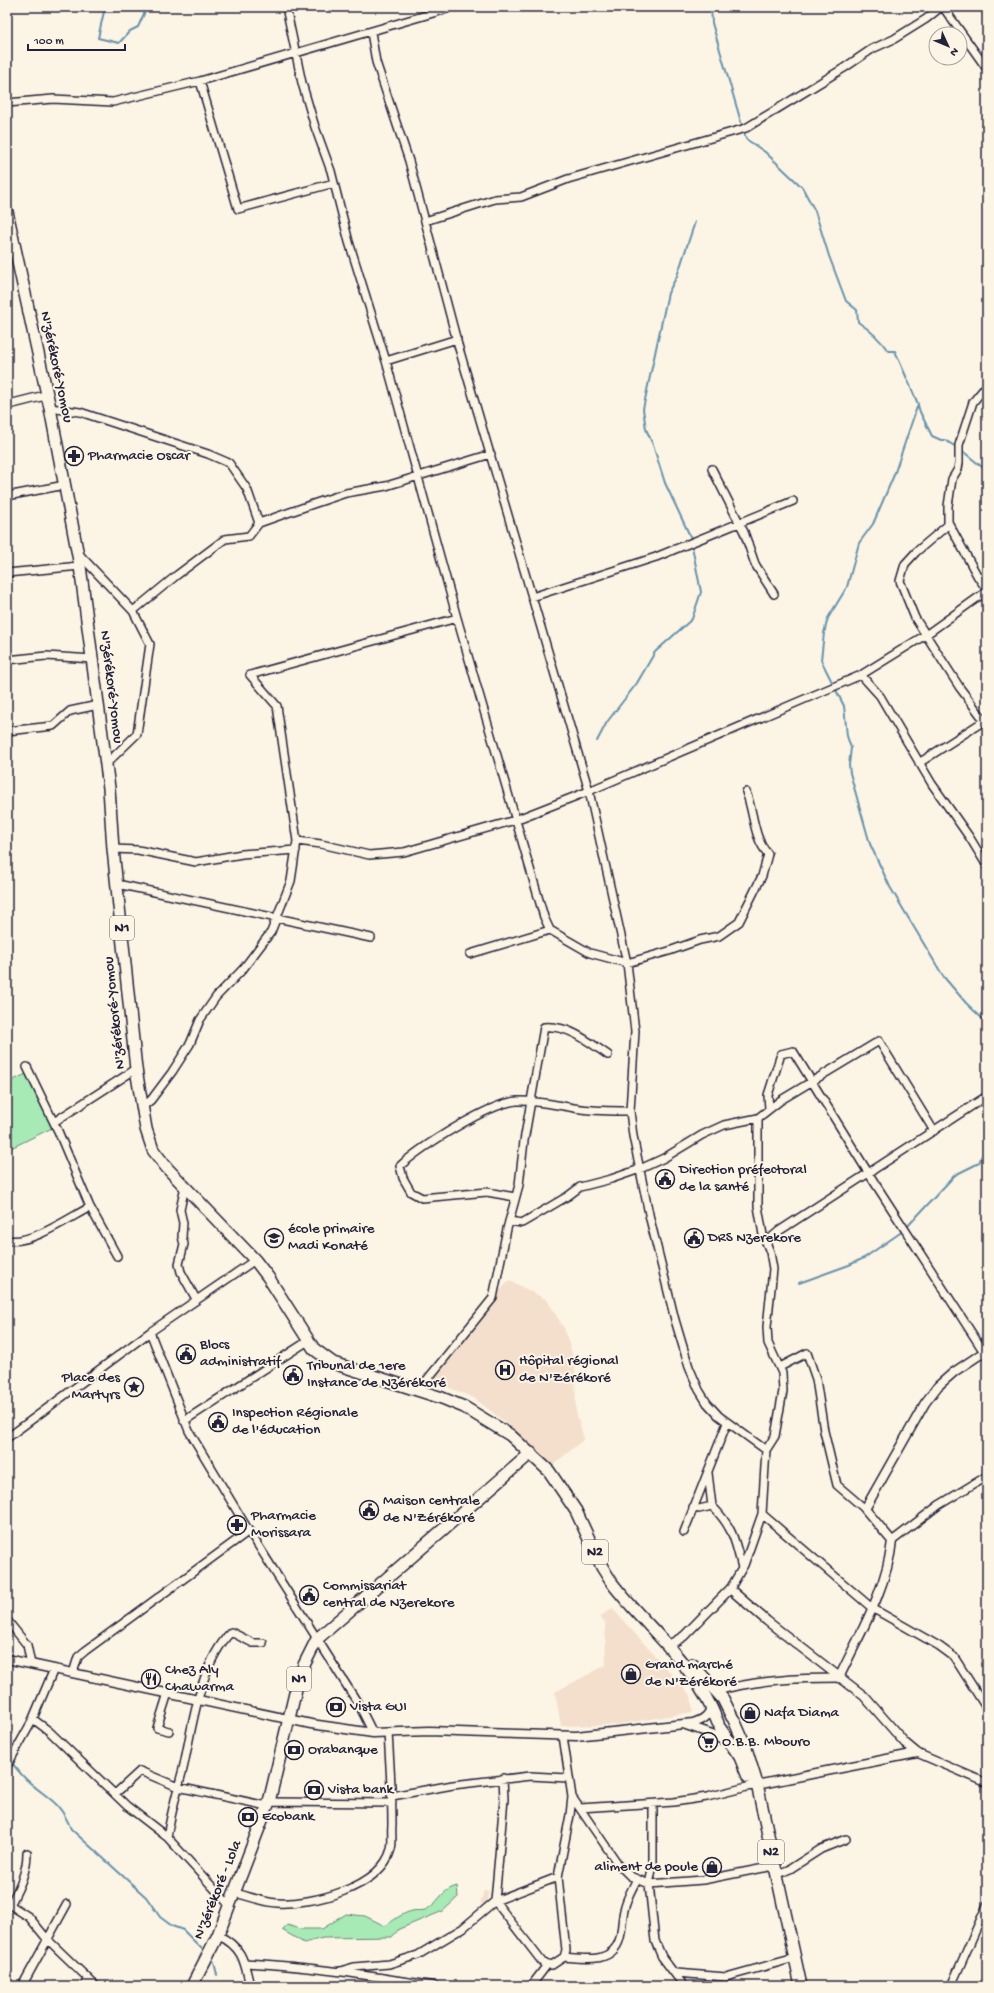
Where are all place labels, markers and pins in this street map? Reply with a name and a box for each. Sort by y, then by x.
pharmacy icon: Pharmacie Oscar [63,445,85,467]
place label: Pharmacie Oscar [87,447,192,465]
place label: Direction préfectoral de la santé [678,1161,807,1196]
public building icon: Direction préfectoral de la santé [654,1168,676,1190]
place label: école primaire Madi Konaté [288,1220,375,1255]
school or university icon: école primaire Madi Konaté [263,1227,285,1249]
public building icon: DRS Nzerekore [683,1227,705,1249]
place label: DRS Nzerekore [707,1229,801,1247]
place label: Blocs administratif [199,1336,282,1371]
public building icon: Blocs administratif [175,1343,197,1365]
place label: Hôpital régional de N'Zérékoré [519,1352,619,1387]
place label: Tribunal de 1ere Instance de Nzérékoré [306,1357,446,1392]
hospital icon: Hôpital régional de N'Zérékoré [494,1359,516,1381]
public building icon: Tribunal de 1ere Instance de Nzérékoré [282,1364,304,1386]
place label: Place des Martyrs [61,1369,120,1404]
place icon: Place des Martyrs [123,1376,145,1398]
place label: Inspection Régionale de l'éducation [232,1404,358,1439]
public building icon: Inspection Régionale de l'éducation [207,1411,229,1433]
place label: Maison centrale de N'Zérékoré [383,1492,480,1527]
public building icon: Maison centrale de N'Zérékoré [358,1499,380,1521]
place label: Pharmacie Morissara [250,1507,316,1542]
pharmacy icon: Pharmacie Morissara [226,1514,248,1536]
place label: Commissariat central de Nzerekore [323,1577,455,1612]
public building icon: Commissariat central de Nzerekore [298,1584,320,1606]
place label: Grand marché de N'Zérékoré [645,1656,737,1691]
place label: Chez Aly Chawarma [165,1661,234,1696]
shop icon: Grand marché de N'Zérékoré [620,1663,642,1685]
restaurant icon: Chez Aly Chawarma [140,1668,162,1690]
bank icon: Vista GUI [325,1696,347,1718]
place label: Vista GUI [349,1698,407,1716]
shop icon: Nafa Diama [739,1702,761,1724]
place label: Nafa Diama [764,1704,840,1722]
supermarket icon: O.B.B. Mbouro [697,1731,719,1753]
place label: O.B.B. Mbouro [722,1733,811,1751]
bank icon: Orabanque [283,1739,305,1761]
place label: Orabanque [308,1741,378,1759]
bank icon: Vista bank [303,1779,325,1801]
place label: Vista bank [327,1781,394,1799]
bank icon: Ecobank [237,1806,259,1828]
place label: Ecobank [262,1808,316,1826]
shop icon: aliment de poule [701,1856,723,1878]
place label: aliment de poule [595,1858,698,1876]

